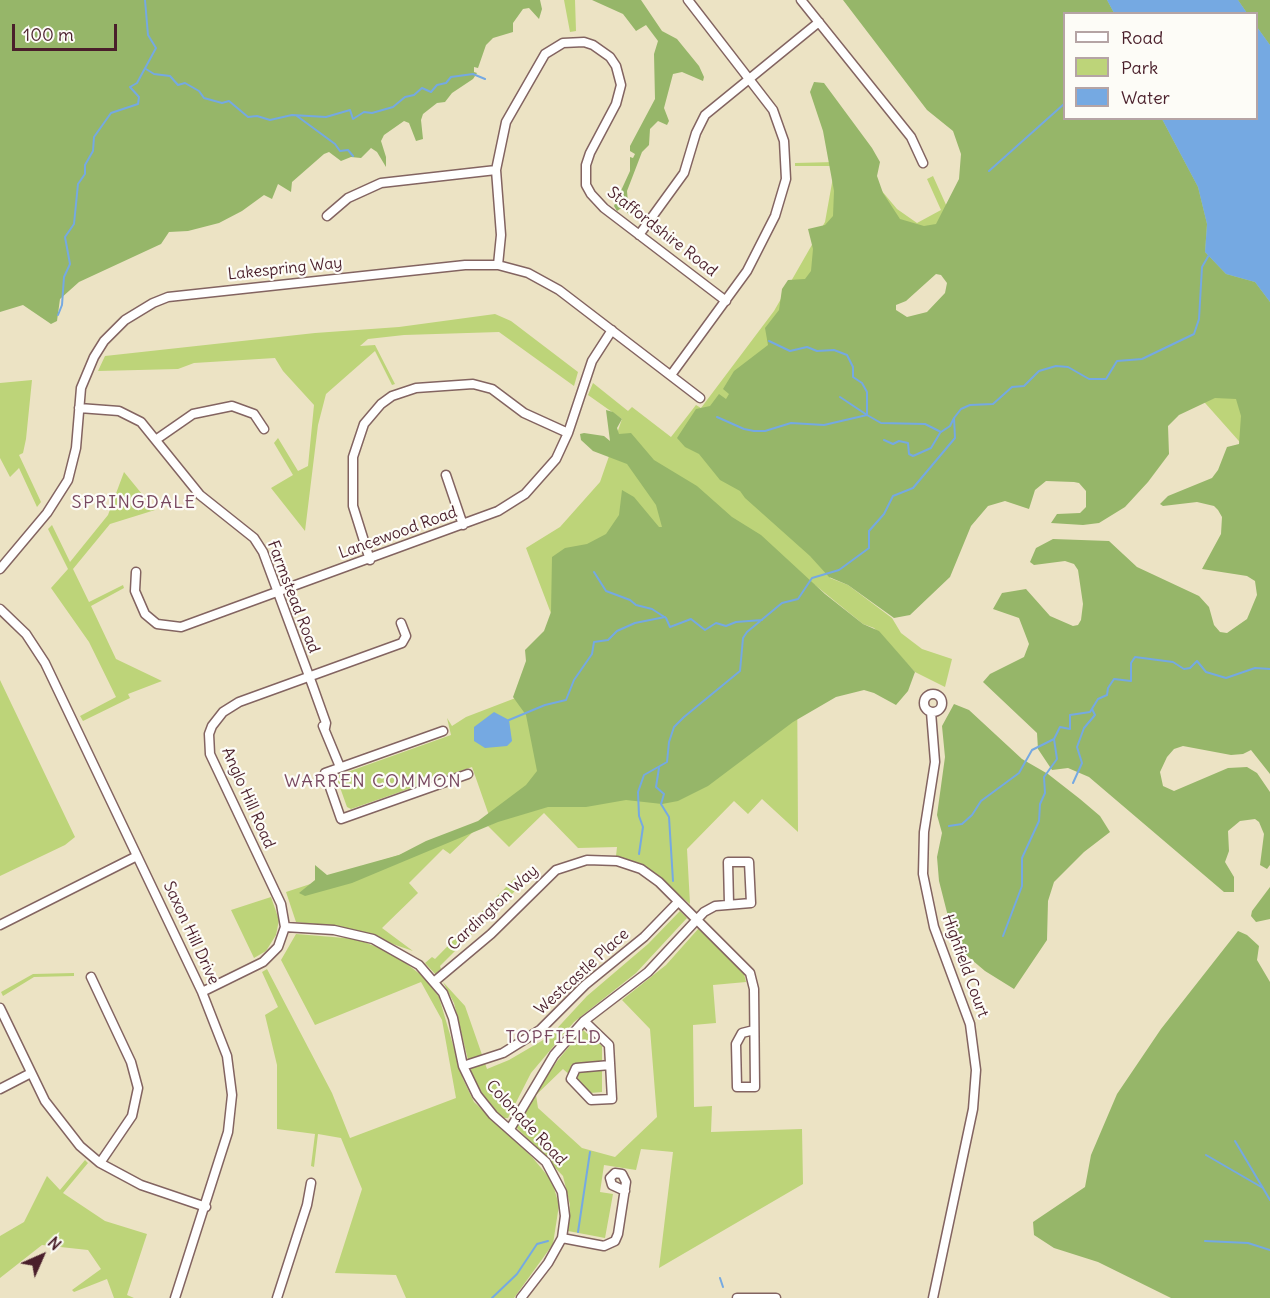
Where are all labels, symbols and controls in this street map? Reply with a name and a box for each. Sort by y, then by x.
scale bar [15,12,120,50]
legend [1063,12,1258,120]
text: 100 m [23,23,74,46]
text: Road [1121,26,1163,49]
text: Park [1121,56,1158,79]
text: Water [1121,86,1170,109]
street label: Staffordshire Road [603,183,721,281]
street label: Lakespring Way [227,253,343,285]
district label: SPRINGDALE [71,492,197,514]
street label: Lancewood Road [336,503,460,563]
street label: Farmstead Road [263,538,323,656]
street label: Anglo Hill Road [217,745,279,851]
district label: WARREN COMMON [284,771,462,793]
street label: Cardington Way [444,861,542,955]
street label: Saxon Hill Drive [159,878,223,988]
street label: Highfield Court [938,912,992,1020]
street label: Westcastle Place [531,925,633,1019]
district label: TOPFIELD [506,1027,602,1049]
street label: Colonade Road [482,1076,570,1170]
north arrow [12,1226,72,1286]
text: N [44,1232,66,1254]

